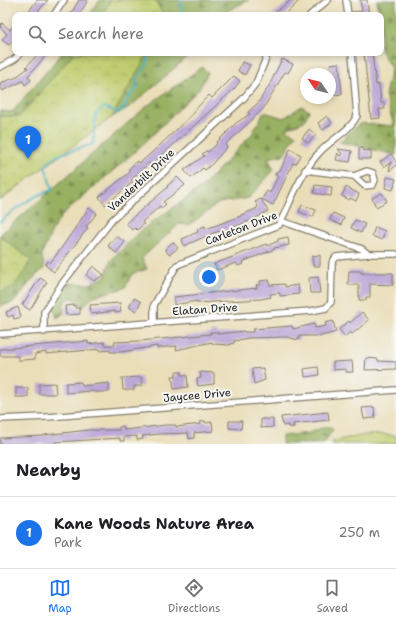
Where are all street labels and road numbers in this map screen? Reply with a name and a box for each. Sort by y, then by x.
street label: Vanderbilt Drive [105,146,178,215]
street label: Carleton Drive [203,208,279,249]
street label: Elatan Drive [172,300,238,319]
street label: Jaycee Drive [163,385,231,406]

